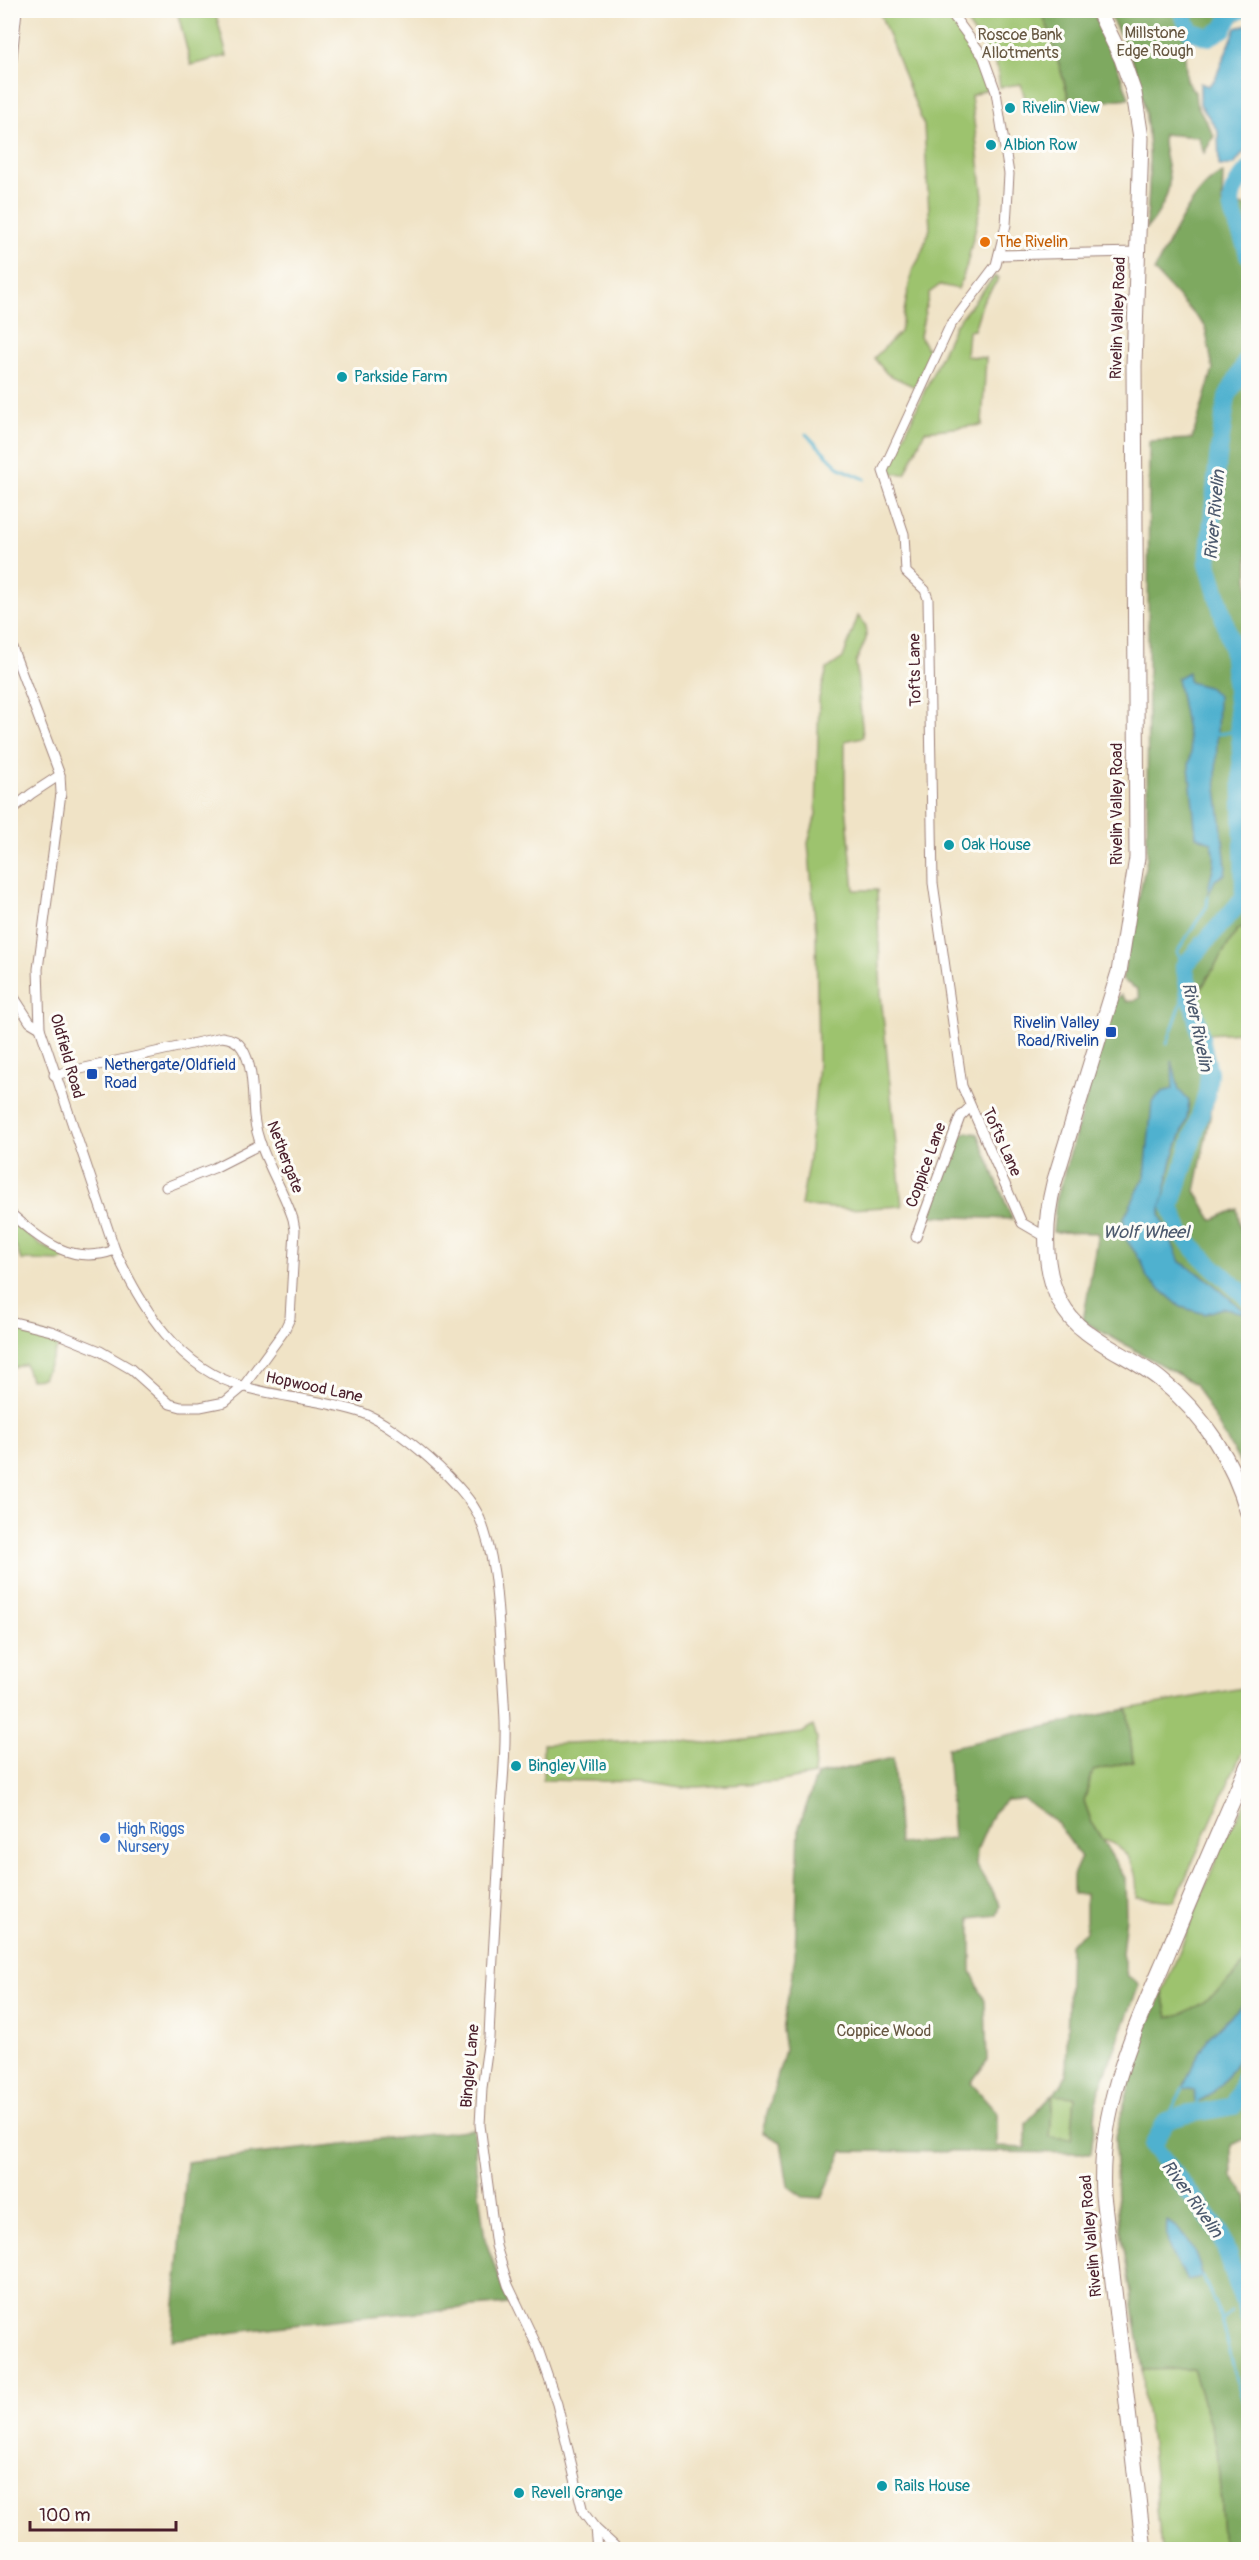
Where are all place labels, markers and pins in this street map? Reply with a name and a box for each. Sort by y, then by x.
place label: Rivelin View [1022,98,1100,118]
marker: Rivelin View [1003,101,1017,115]
place label: Albion Row [1003,135,1078,155]
marker: Albion Row [984,138,998,152]
place label: The Rivelin [997,232,1068,252]
marker: The Rivelin [978,235,992,249]
place label: Parkside Farm [354,367,447,387]
marker: Parkside Farm [335,370,349,384]
place label: Oak House [961,835,1031,855]
marker: Oak House [942,838,956,852]
place label: Rivelin Valley Road/Rivelin [1013,1013,1099,1051]
marker: Rivelin Valley Road/Rivelin [1104,1025,1118,1039]
place label: Nethergate/Oldfield Road [104,1055,236,1093]
marker: Nethergate/Oldfield Road [85,1067,99,1081]
place label: Bingley Villa [528,1756,606,1776]
marker: Bingley Villa [509,1759,523,1773]
place label: High Riggs Nursery [117,1819,185,1857]
marker: High Riggs Nursery [98,1831,112,1845]
place label: Rails House [894,2476,970,2496]
marker: Rails House [875,2479,889,2493]
place label: Revell Grange [531,2483,623,2503]
marker: Revell Grange [512,2486,526,2500]

